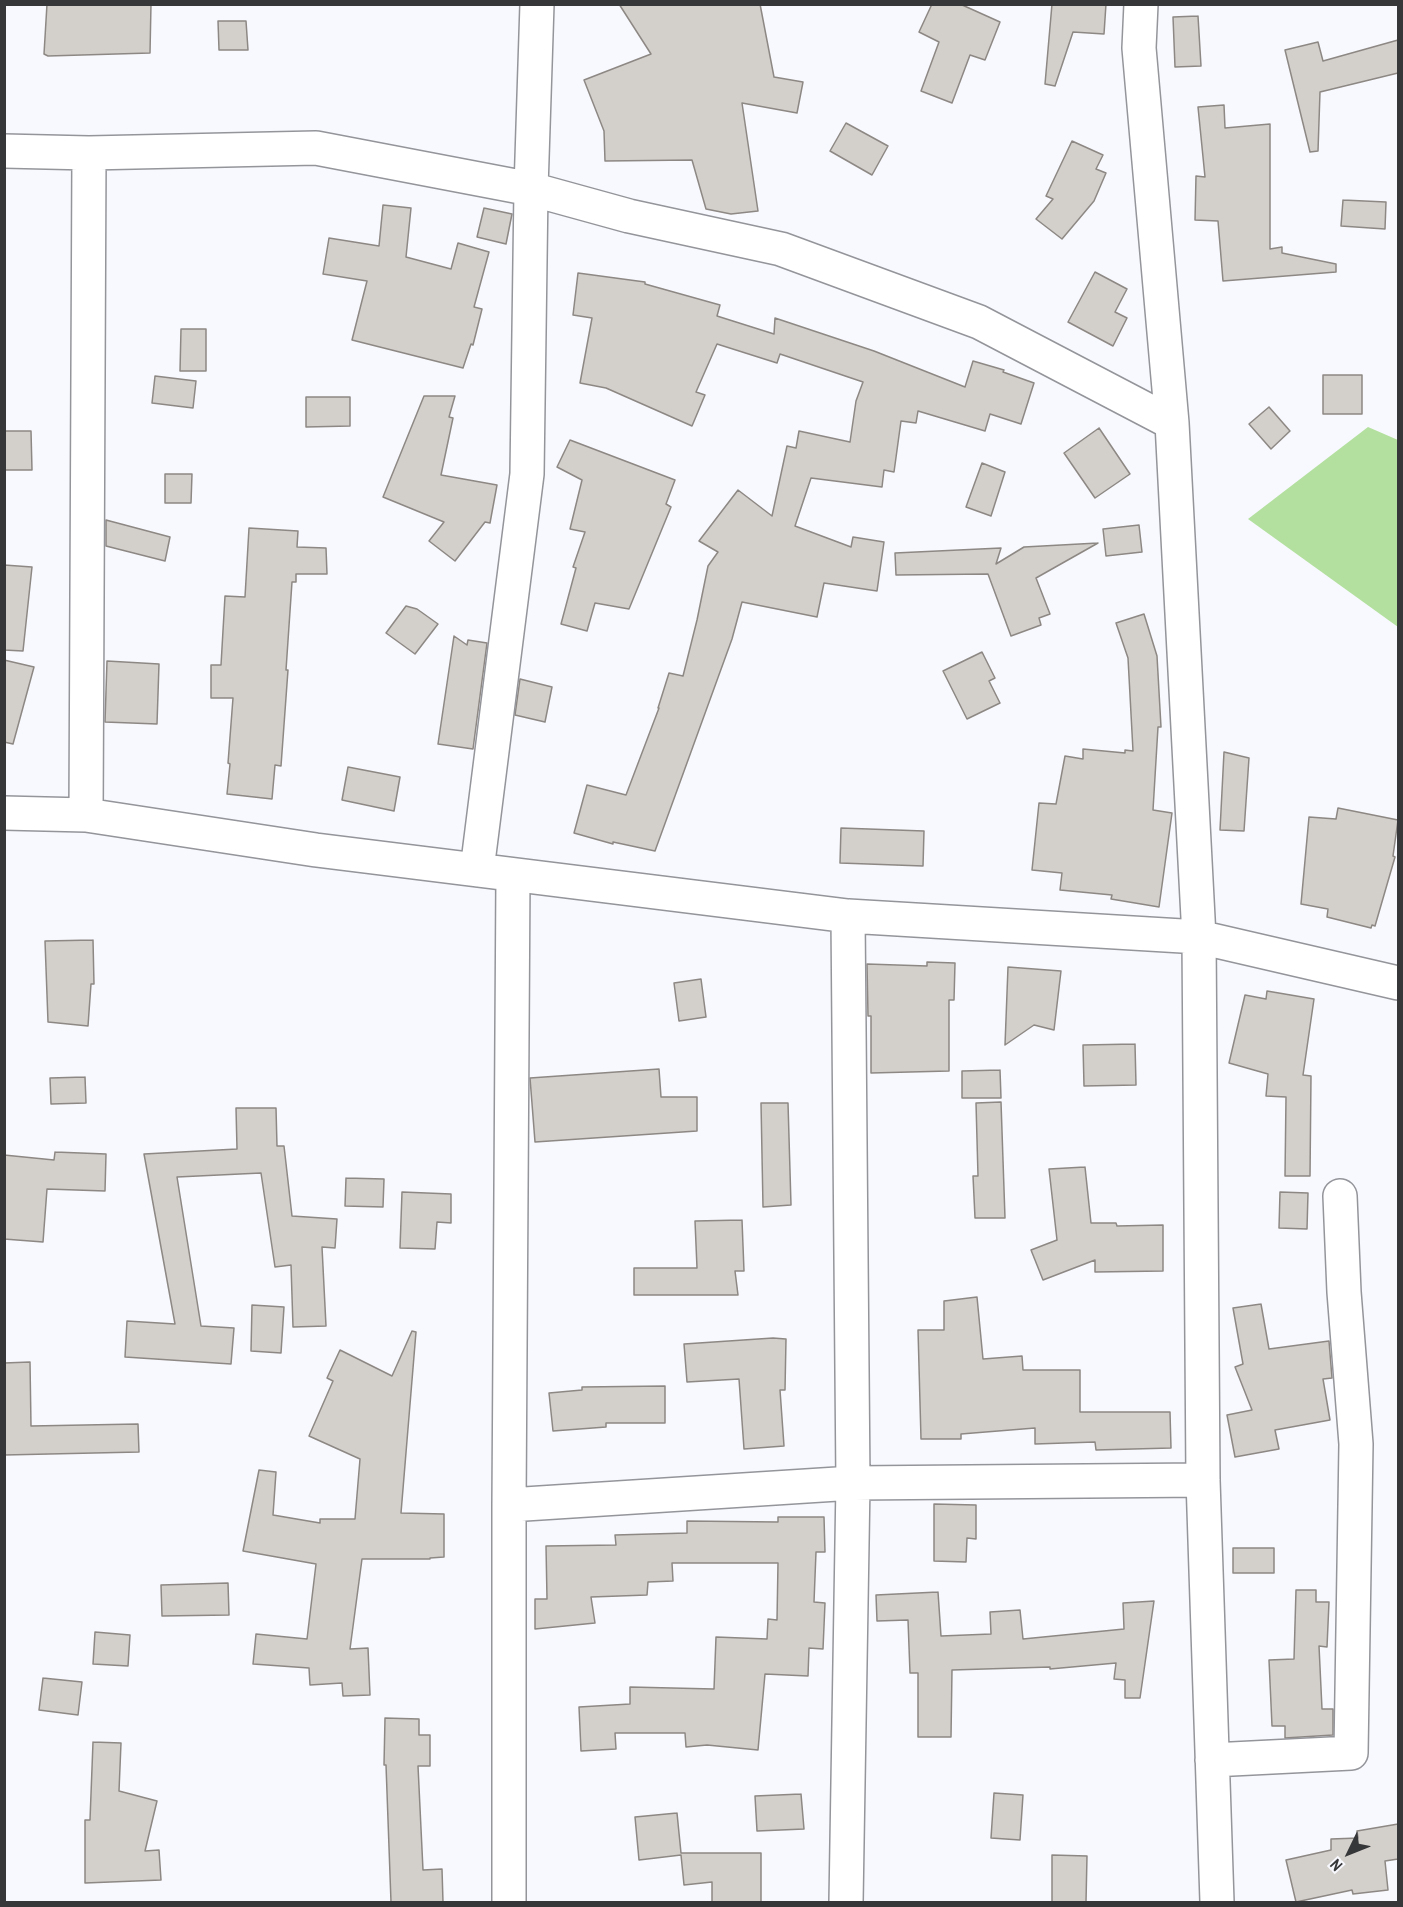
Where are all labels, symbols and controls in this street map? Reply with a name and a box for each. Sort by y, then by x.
north arrow [1319,1823,1379,1883]
text: N [1325,1854,1347,1876]

